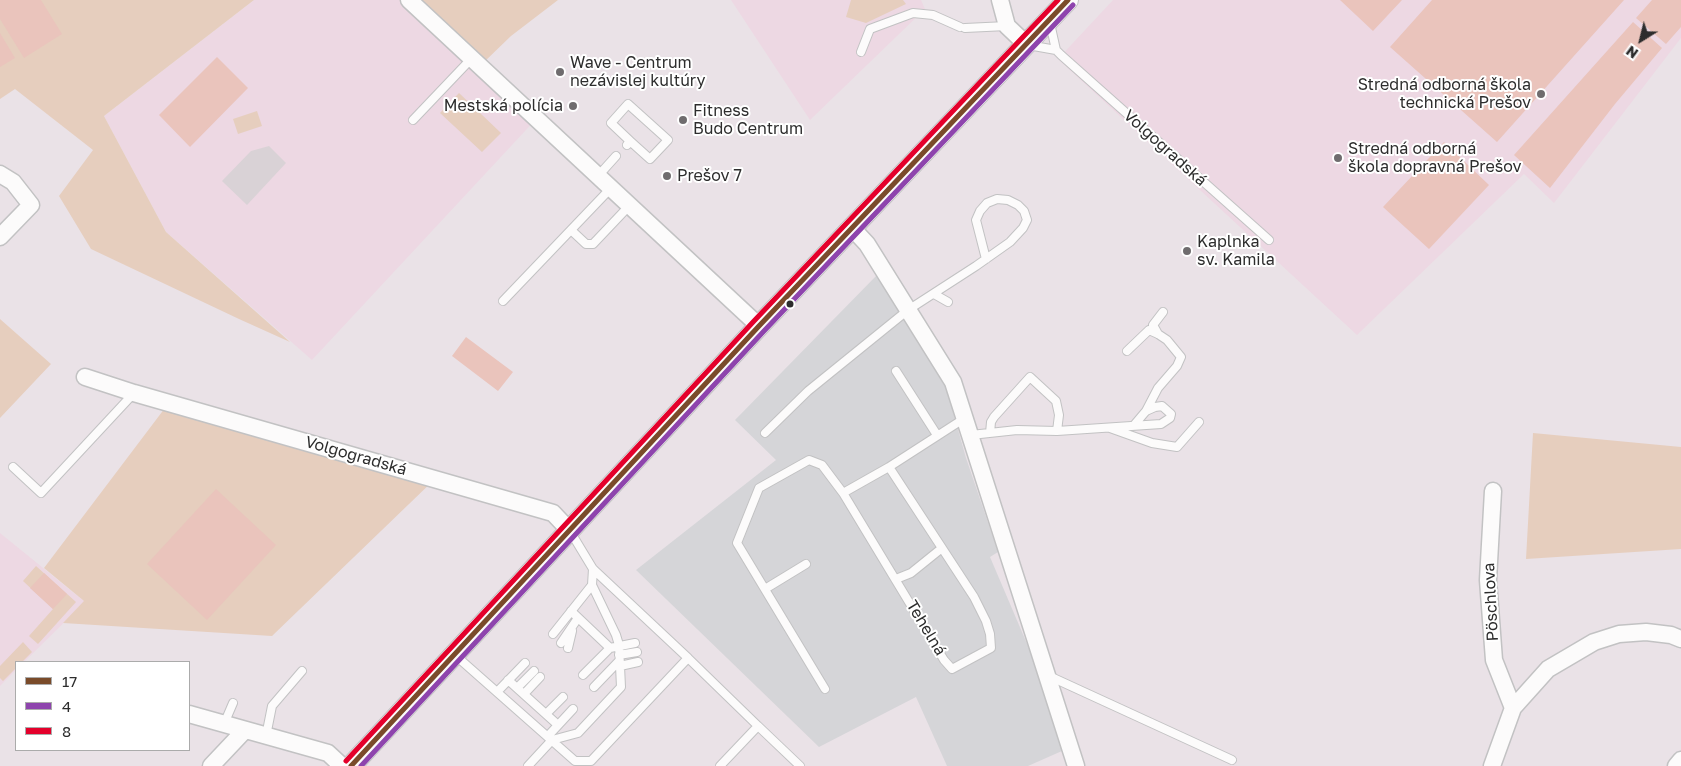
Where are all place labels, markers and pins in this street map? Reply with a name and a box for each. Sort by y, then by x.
place label: Wave - Centrum nezávislej kultúry [570,53,706,91]
marker: Wave - Centrum nezávislej kultúry [554,66,566,78]
place label: Stredná odborná škola technická Prešov [1358,75,1531,113]
marker: Stredná odborná škola technická Prešov [1535,88,1547,100]
place label: Mestská polícia [444,96,563,116]
marker: Mestská polícia [567,100,579,112]
place label: Fitness Budo Centrum [693,101,803,139]
marker: Fitness Budo Centrum [677,114,689,126]
place label: Stredná odborná škola dopravná Prešov [1348,139,1521,177]
marker: Stredná odborná škola dopravná Prešov [1332,152,1344,164]
place label: Prešov 7 [677,166,742,186]
marker: Prešov 7 [661,170,673,182]
place label: Kaplnka sv. Kamila [1197,232,1275,270]
marker: Kaplnka sv. Kamila [1181,245,1193,257]
unlabelled marker [785,299,795,309]

